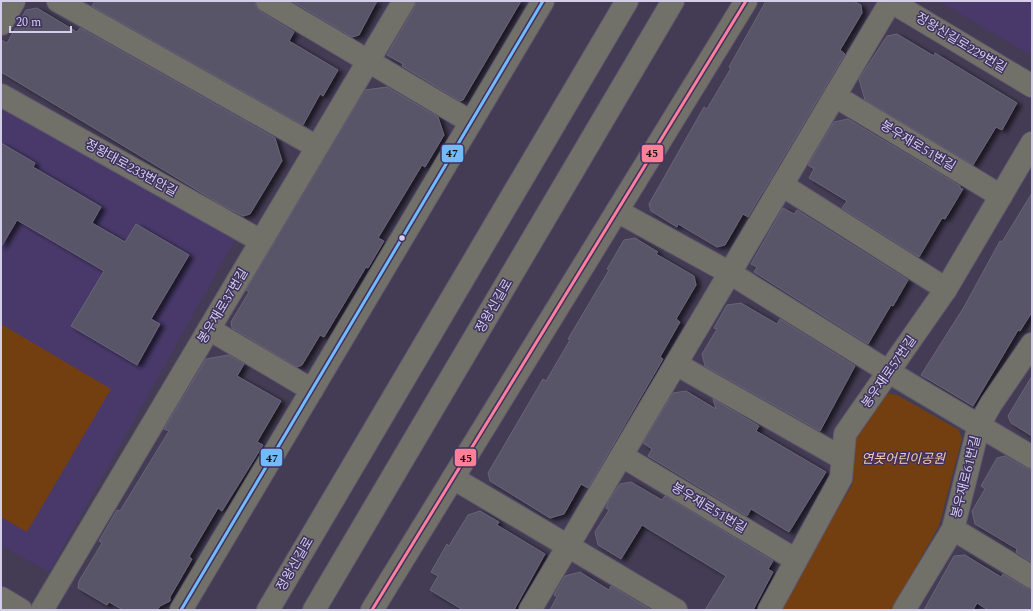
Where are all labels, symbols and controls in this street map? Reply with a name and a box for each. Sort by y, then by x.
scale bar [10,8,71,34]
street label: 정왕신길로229번길 [912,8,1010,78]
text: 20 m [16,13,41,32]
street label: 봉우재로51번길 [877,116,959,176]
street label: 정왕대로233번안길 [81,134,181,202]
line badge: 47 [441,144,464,163]
line badge: 45 [641,144,664,163]
text: 47 [446,145,458,162]
text: 45 [646,145,658,162]
unlabelled marker [397,233,407,243]
street label: 봉우재로37번길 [193,265,253,347]
street label: 정왕신길로 [470,275,518,337]
street label: 봉우재로57번길 [856,332,922,412]
street label: 봉우재로61번길 [946,433,986,521]
line badge: 47 [260,448,283,467]
line badge: 45 [454,448,477,467]
park label: 연못어린이공원 [861,449,946,469]
text: 47 [266,450,278,467]
text: 45 [460,450,472,467]
street label: 봉우재로51번길 [668,478,750,538]
street label: 정왕신길로 [271,533,319,595]

